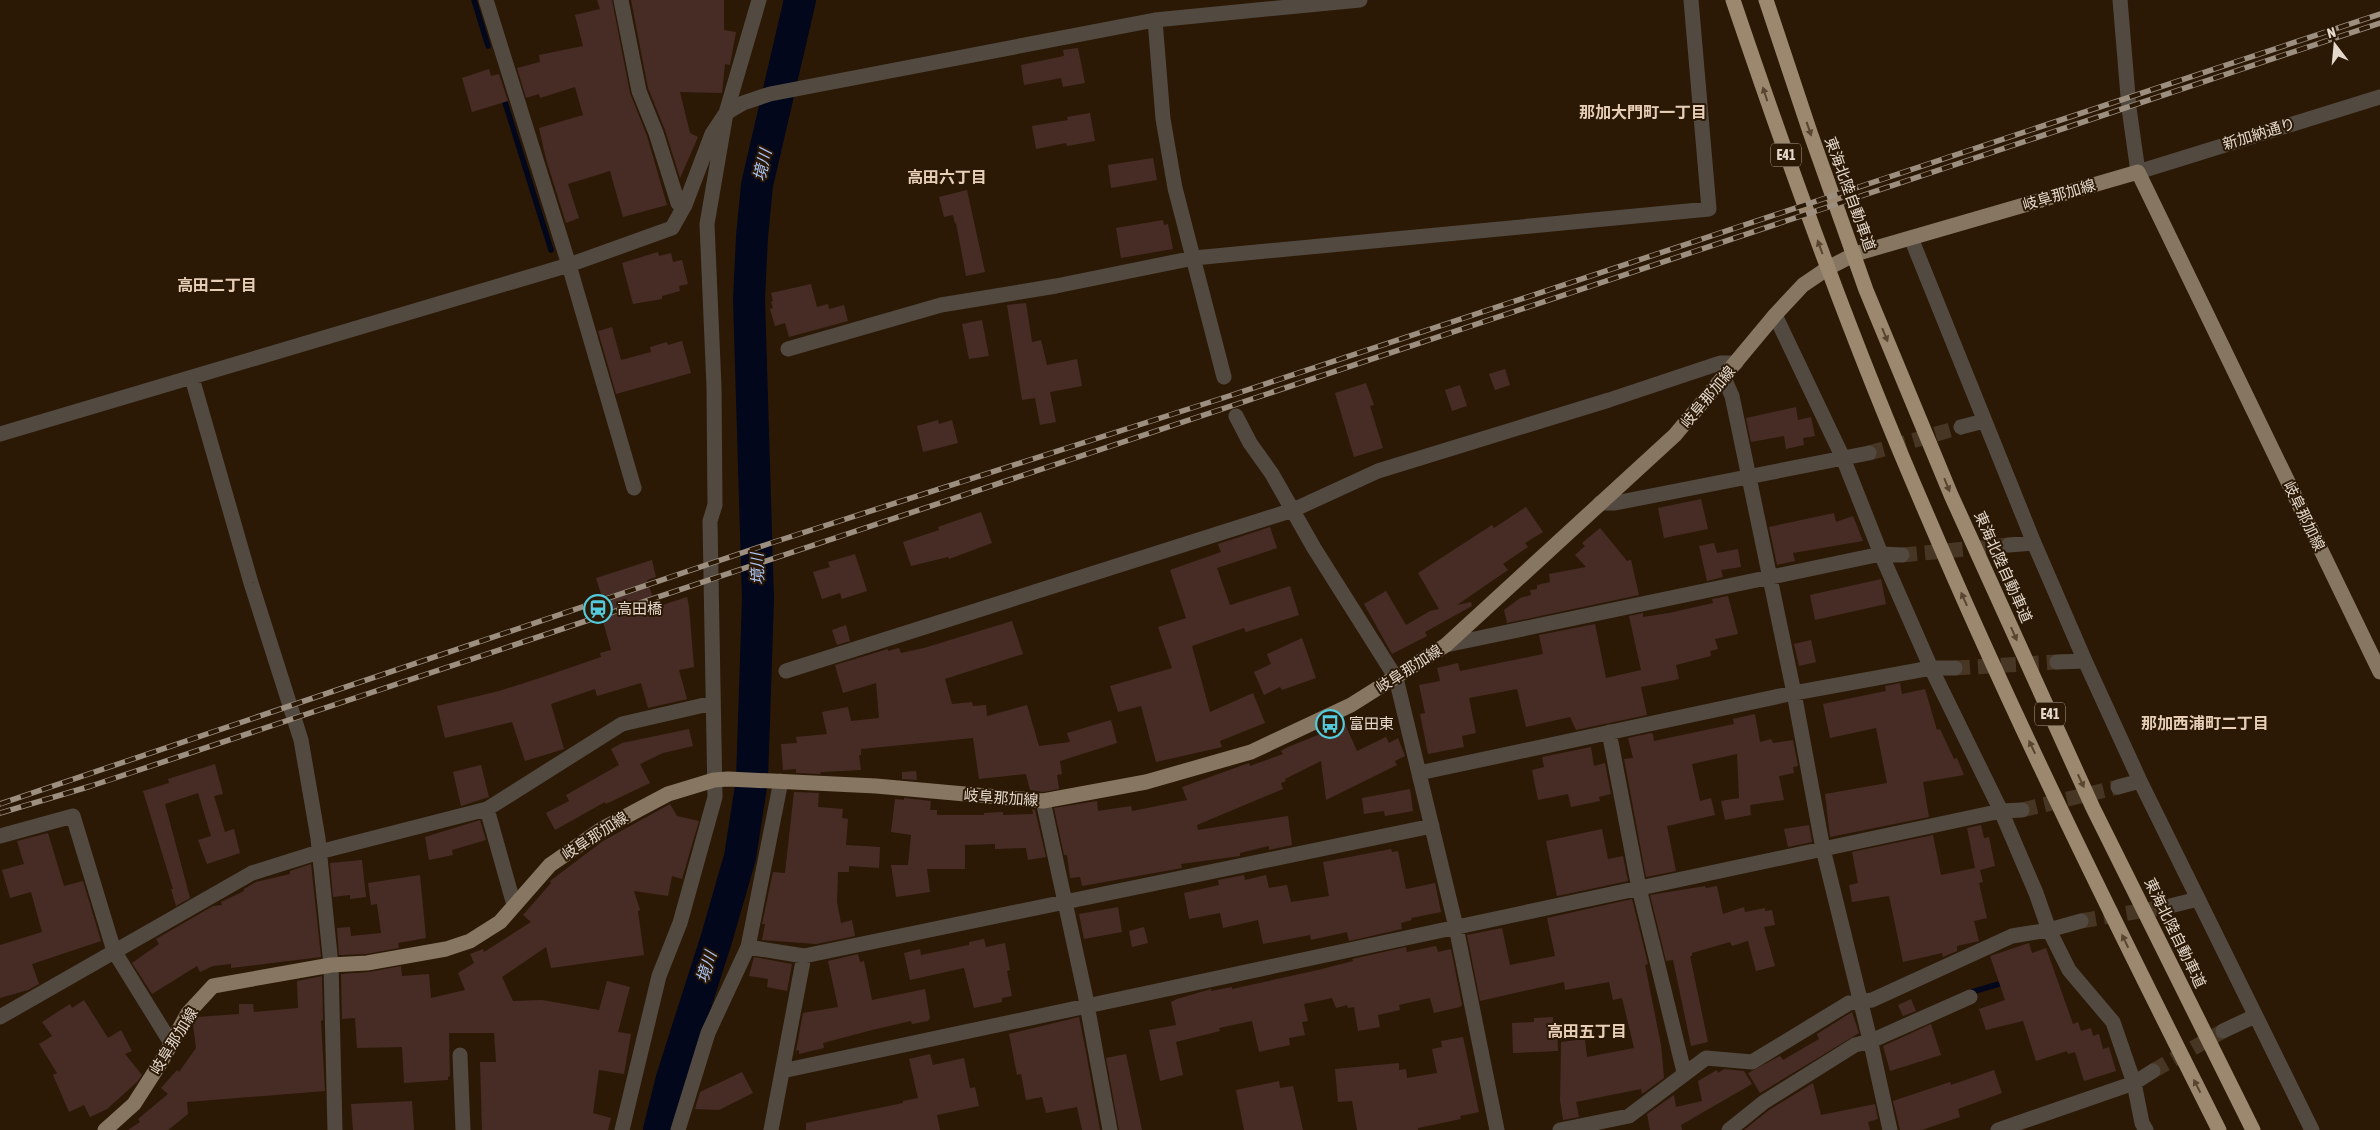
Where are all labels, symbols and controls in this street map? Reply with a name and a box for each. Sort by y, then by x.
north arrow [2310,20,2360,70]
text: N [2325,24,2338,41]
one-way arrow [1761,86,1769,101]
district label: 那加大門町一丁目 [1579,103,1707,121]
street label: 新加納通り [2220,114,2297,153]
one-way arrow [1806,122,1813,137]
street label: 東海北陸自動車道 [1822,135,1879,253]
road number: E41 [1771,144,1801,166]
water label: 境川 [750,145,775,183]
district label: 高田六丁目 [907,168,987,186]
street label: 岐阜那加線 [2020,176,2097,213]
one-way arrow [1816,239,1824,254]
district label: 高田二丁目 [177,276,257,294]
one-way arrow [1881,328,1889,343]
street label: 岐阜那加線 [1677,362,1738,431]
one-way arrow [1943,478,1951,493]
street label: 岐阜那加線 [2280,478,2329,553]
street label: 東海北陸自動車道 [1971,509,2036,625]
water label: 境川 [747,551,767,585]
one-way arrow [1960,592,1968,606]
station icon: 高田橋 [583,594,613,624]
place label: 高田橋 [617,600,662,617]
one-way arrow [2010,627,2018,641]
street label: 岐阜那加線 [1373,641,1445,696]
road number: E41 [2035,702,2065,726]
bus stop icon: 富田東 [1315,709,1345,739]
district label: 那加西浦町二丁目 [2141,714,2269,732]
place label: 富田東 [1349,715,1394,732]
one-way arrow [2028,740,2036,754]
one-way arrow [2078,774,2086,788]
street label: 岐阜那加線 [963,786,1039,809]
street label: 岐阜那加線 [559,808,631,863]
street label: 東海北陸自動車道 [2142,875,2209,990]
one-way arrow [2121,934,2129,948]
water label: 境川 [693,947,720,985]
street label: 岐阜那加線 [146,1004,201,1077]
district label: 高田五丁目 [1547,1022,1627,1040]
one-way arrow [2193,1079,2201,1094]

